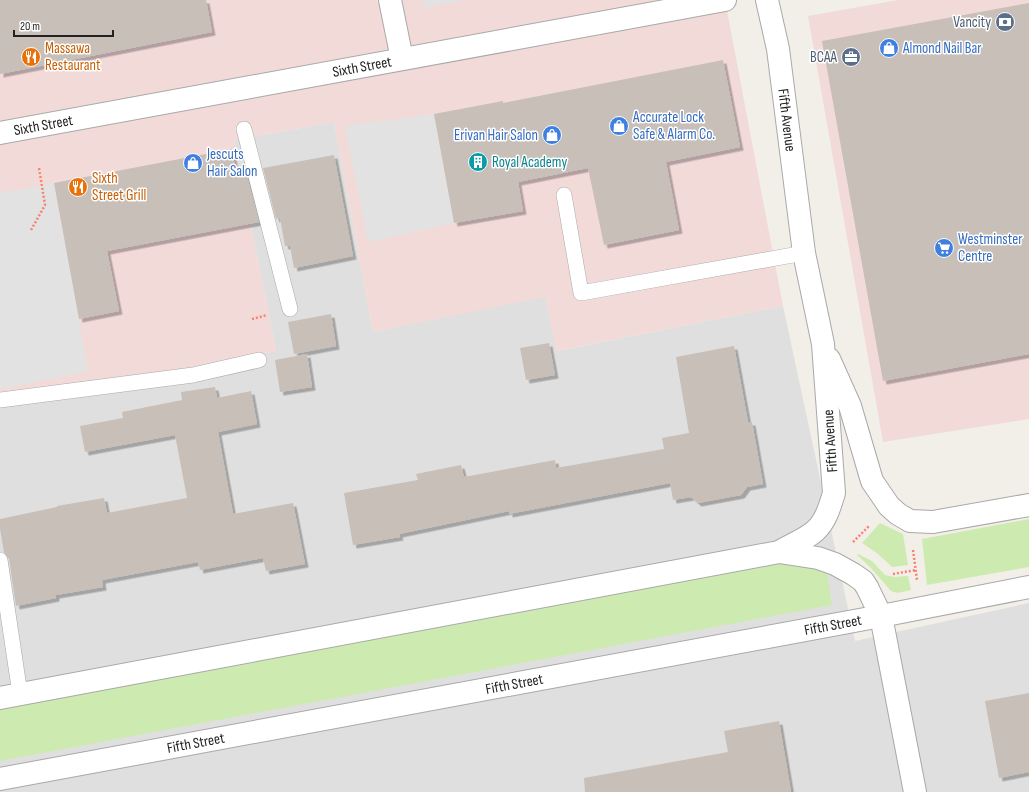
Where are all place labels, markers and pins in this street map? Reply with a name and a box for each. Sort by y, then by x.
bank icon: Vancity [994,11,1016,33]
place label: Vancity [953,13,991,32]
shop icon: Almond Nail Bar [878,37,900,59]
place label: Massawa Restaurant [45,39,101,75]
place label: Almond Nail Bar [902,39,982,58]
restaurant icon: Massawa Restaurant [20,46,42,68]
office icon: BCAA [840,46,862,68]
place label: BCAA [810,48,838,67]
place label: Accurate Lock Safe & Alarm Co. [632,108,715,144]
shop icon: Accurate Lock Safe & Alarm Co. [608,115,630,137]
shop icon: Erivan Hair Salon [541,124,563,146]
place label: Erivan Hair Salon [454,126,538,145]
place label: Jescuts Hair Salon [206,145,258,181]
building icon: Royal Academy [467,151,489,173]
shop icon: Jescuts Hair Salon [182,152,204,174]
place label: Royal Academy [492,153,567,172]
place label: Sixth Street Grill [92,169,146,205]
restaurant icon: Sixth Street Grill [67,176,89,198]
place label: Westminster Centre [958,230,1023,266]
supermarket icon: Westminster Centre [933,237,955,259]

